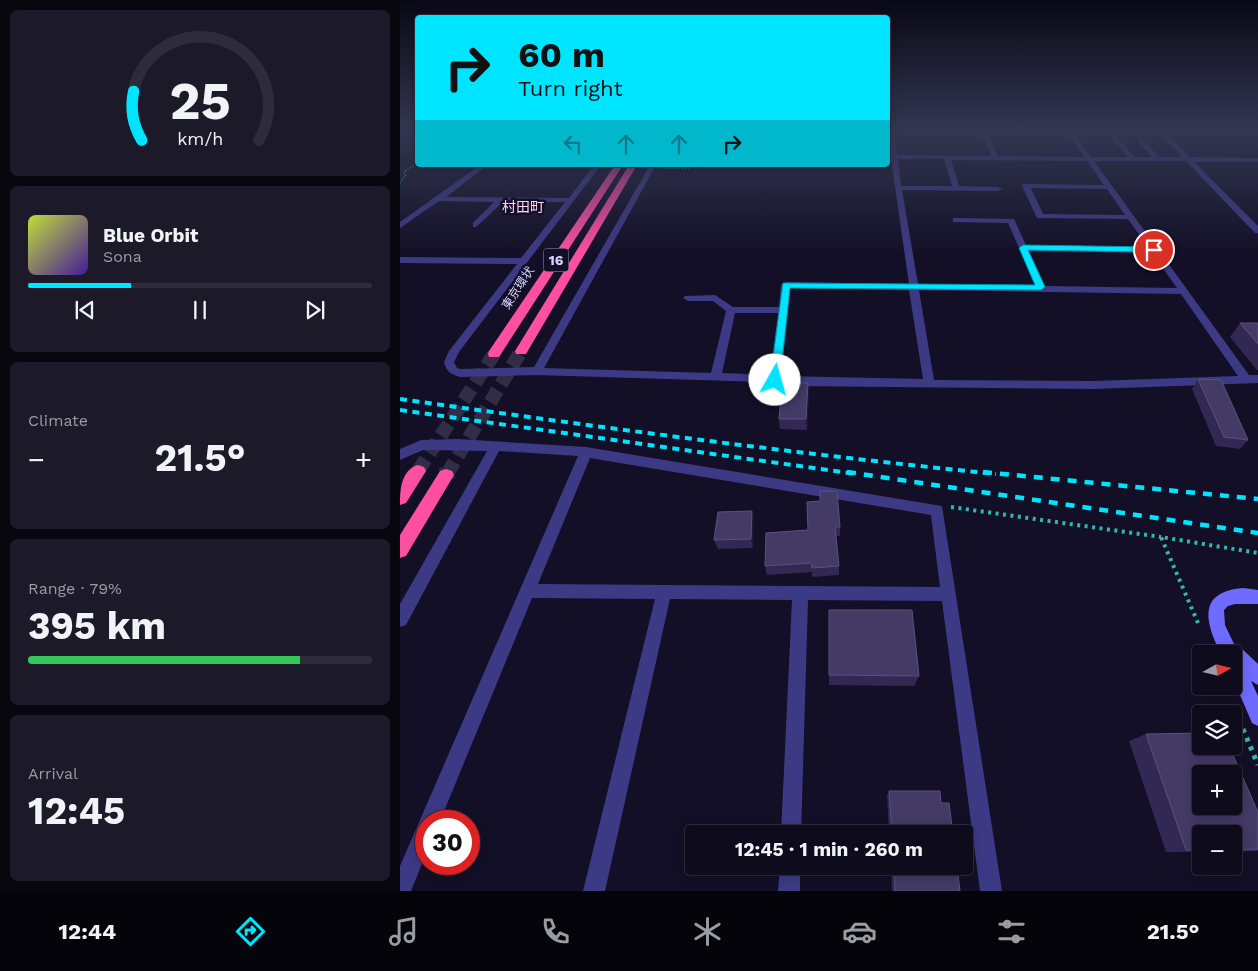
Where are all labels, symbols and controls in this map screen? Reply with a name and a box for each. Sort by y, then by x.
text: 60 m [518,34,605,76]
icon: right [435,35,500,100]
text: 25 [169,71,231,132]
text: Turn right [518,76,623,101]
text: km/h [177,128,223,149]
icon: left [559,130,587,158]
icon: ahead [612,130,640,158]
icon: ahead [665,130,693,158]
icon: right [718,130,746,158]
district label: 村田町 [502,199,544,215]
text: Blue Orbit [103,224,198,247]
pin [1133,229,1175,271]
icon: arrive [1140,236,1168,264]
text: Sona [103,247,142,266]
road number: 16 [544,248,568,272]
street label: 東京環状 [499,264,537,312]
icon: previous [71,296,99,324]
icon: pause [186,296,214,324]
icon: next [301,296,329,324]
position arrow [748,353,800,405]
text: Climate [28,411,88,430]
text: 21.5° [154,436,246,480]
text: − [28,443,45,476]
text: + [355,443,372,476]
text: Range · 79% [28,579,122,598]
text: 395 km [28,604,166,648]
north arrow [1192,645,1242,695]
map controls [1192,645,1242,875]
button: layers [1192,705,1242,755]
text: Arrival [28,764,78,783]
button: + [1192,765,1242,815]
text: 12:45 [28,789,125,833]
speed limit sign: 30 [415,810,480,875]
button: − [1192,825,1242,875]
text: 12:45 · 1 min · 260 m [735,838,923,861]
icon: directions [233,914,268,949]
icon: music [386,914,421,949]
icon: phone [538,914,573,949]
icon: climate [690,914,725,949]
icon: car [842,914,877,949]
icon: filters [994,914,1029,949]
text: 12:44 [59,919,116,944]
text: 21.5° [1147,919,1199,944]

